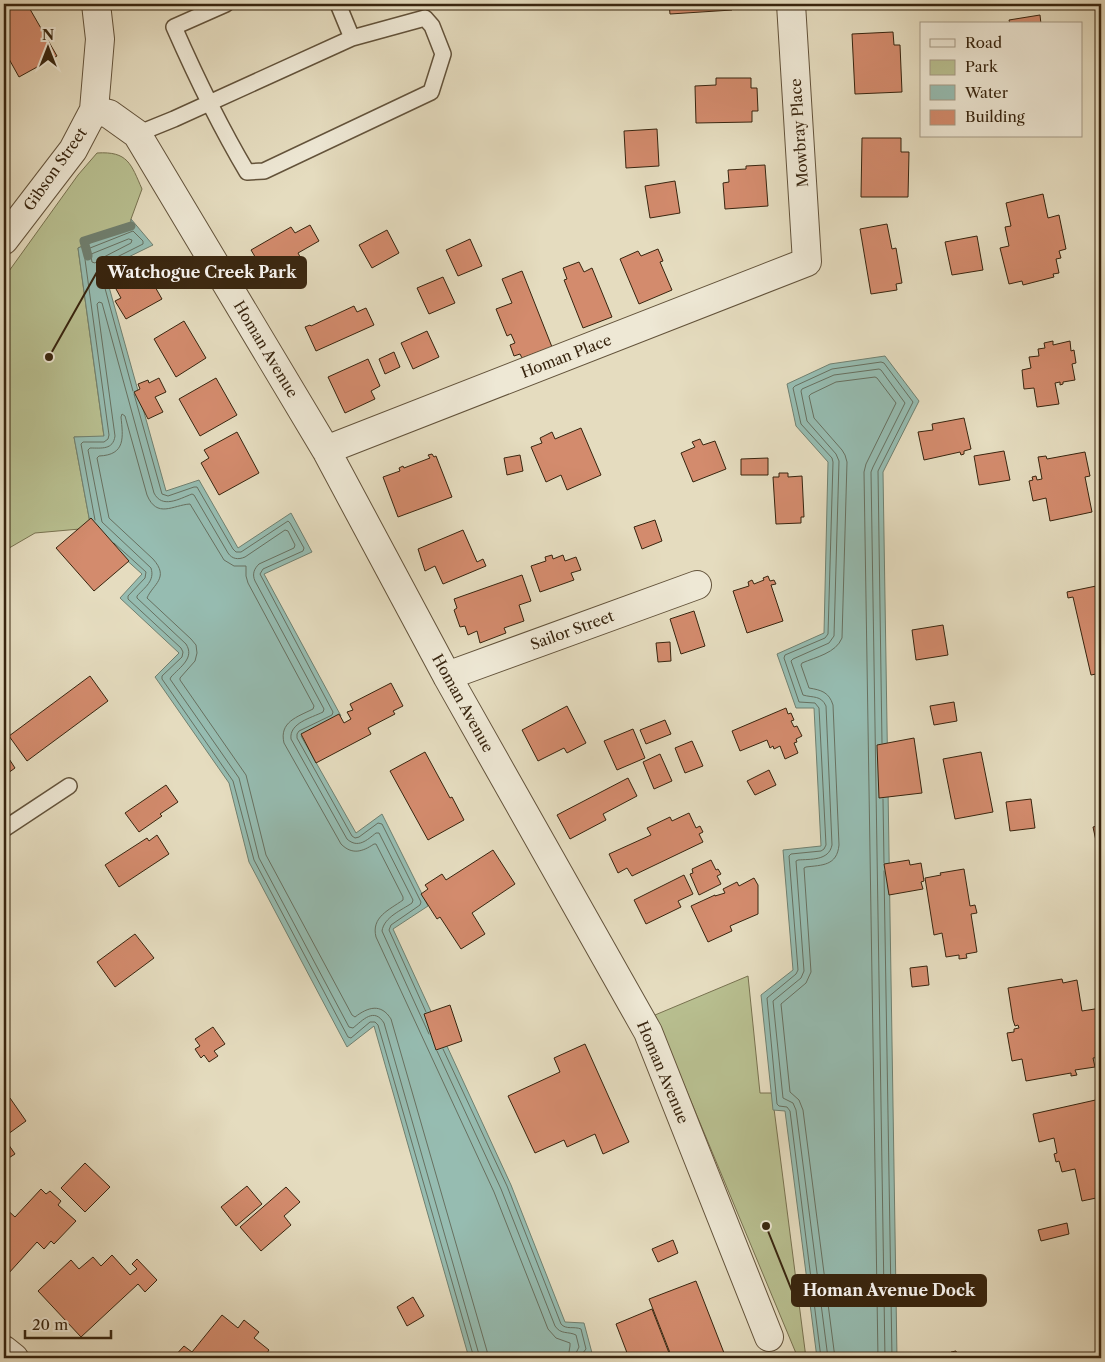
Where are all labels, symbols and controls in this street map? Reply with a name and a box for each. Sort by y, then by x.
north arrow [22,22,72,72]
legend [920,22,1082,138]
text: N [42,26,54,44]
text: Road [965,33,1002,52]
text: Park [965,57,999,76]
street label: Mowbray Place [786,78,812,188]
text: Water [964,83,1009,102]
text: Building [965,107,1025,126]
street label: Gibson Street [19,123,91,214]
callout: Watchogue Creek Park [97,257,306,288]
text: Watchogue Creek Park [107,262,297,282]
street label: Homan Avenue [230,297,302,401]
street label: Homan Place [518,330,614,382]
street label: Sailor Street [528,606,617,654]
street label: Homan Avenue [428,650,498,756]
street label: Homan Avenue [633,1018,693,1126]
callout: Homan Avenue Dock [792,1275,986,1306]
text: Homan Avenue Dock [803,1280,976,1300]
scale bar [25,1307,111,1339]
text: 20 m [32,1315,68,1334]

